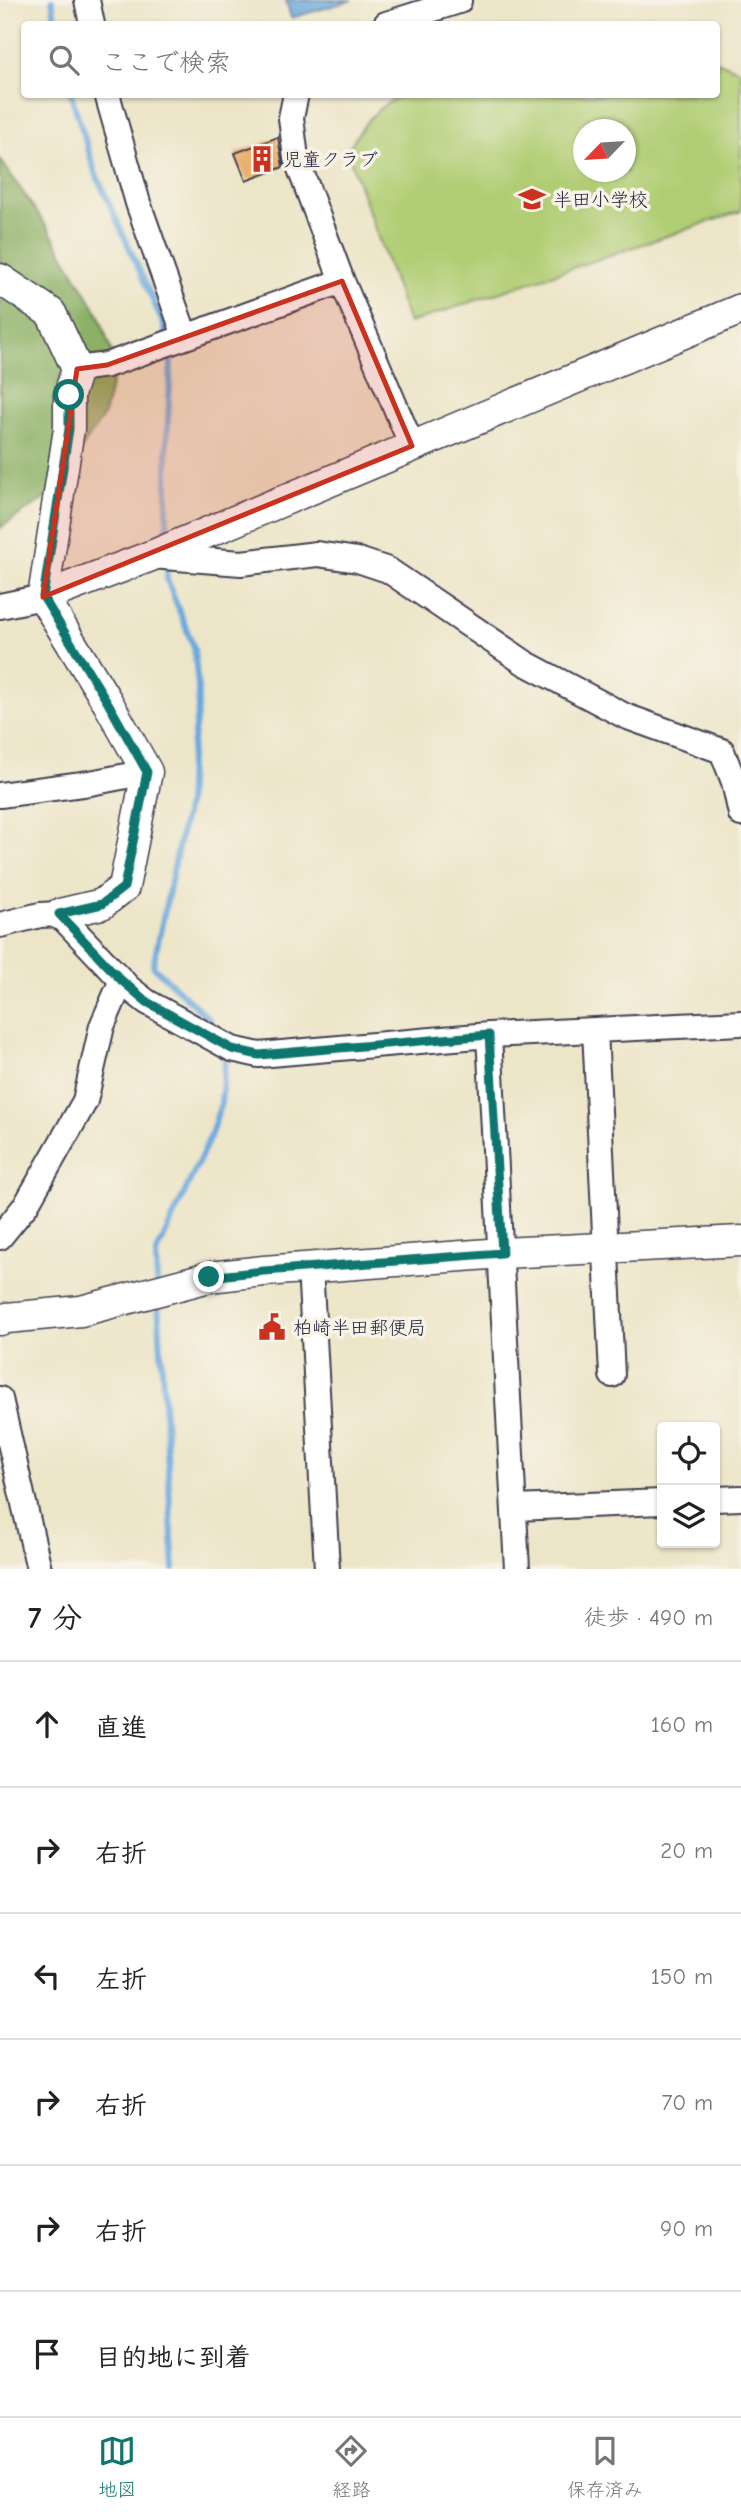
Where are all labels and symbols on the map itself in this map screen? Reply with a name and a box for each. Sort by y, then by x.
north arrow [573,119,636,182]
building icon: 児童クラブ [247,144,277,174]
place label: 児童クラブ [283,149,378,171]
school or university icon: 半田小学校 [517,184,547,214]
place label: 半田小学校 [553,189,648,211]
route start [53,379,84,410]
route end [193,1261,224,1292]
public building icon: 柏崎半田郵便局 [257,1312,287,1342]
place label: 柏崎半田郵便局 [293,1317,426,1339]

